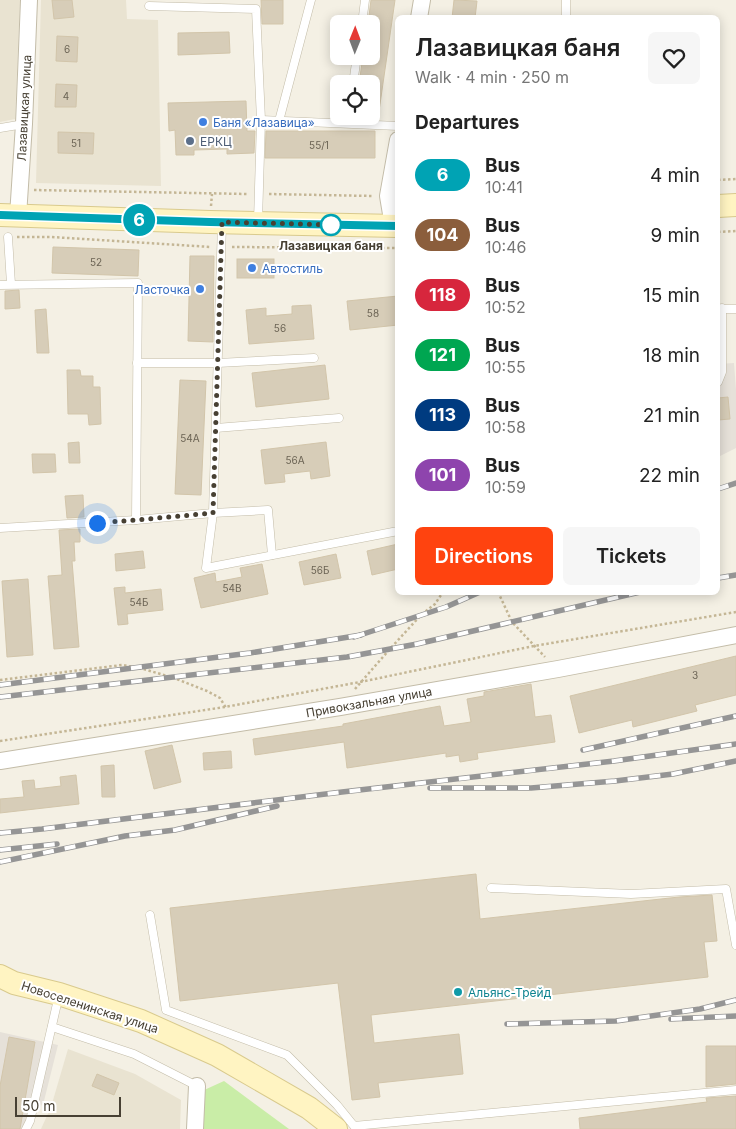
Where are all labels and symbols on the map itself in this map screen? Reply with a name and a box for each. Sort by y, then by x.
north arrow [330,15,380,65]
house number: 6 [64,43,70,55]
street label: Лазавицкая улица [14,54,34,162]
house number: 4 [63,90,69,102]
place label: Баня «Лазавица» [213,115,315,130]
marker: Баня «Лазавица» [197,116,209,128]
place label: ЕРКЦ [200,134,232,149]
marker: ЕРКЦ [184,135,196,147]
house number: 51 [71,137,81,149]
house number: 55/1 [309,139,329,151]
line badge: 6 [123,204,155,236]
marker: Лазавицкая баня [320,214,342,236]
place label: Лазавицкая баня [279,238,383,253]
house number: 52 [90,256,102,268]
place label: Автостиль [262,261,323,276]
marker: Автостиль [246,262,258,274]
place label: Ласточка [135,282,190,297]
marker: Ласточка [194,283,206,295]
house number: 58 [367,307,379,319]
house number: 56 [274,322,286,334]
house number: 54А [180,432,200,444]
house number: 56А [285,454,305,466]
your location [85,511,110,536]
house number: 56Б [311,564,329,576]
house number: 54В [222,582,242,594]
house number: 54Б [130,596,149,608]
house number: 3 [692,669,698,681]
street label: Привокзальная улица [305,684,433,720]
street label: Новоселенинская улица [20,978,160,1036]
place label: Альянс-Трейд [468,985,552,1000]
marker: Альянс-Трейд [452,986,464,998]
scale bar [15,1094,121,1117]

